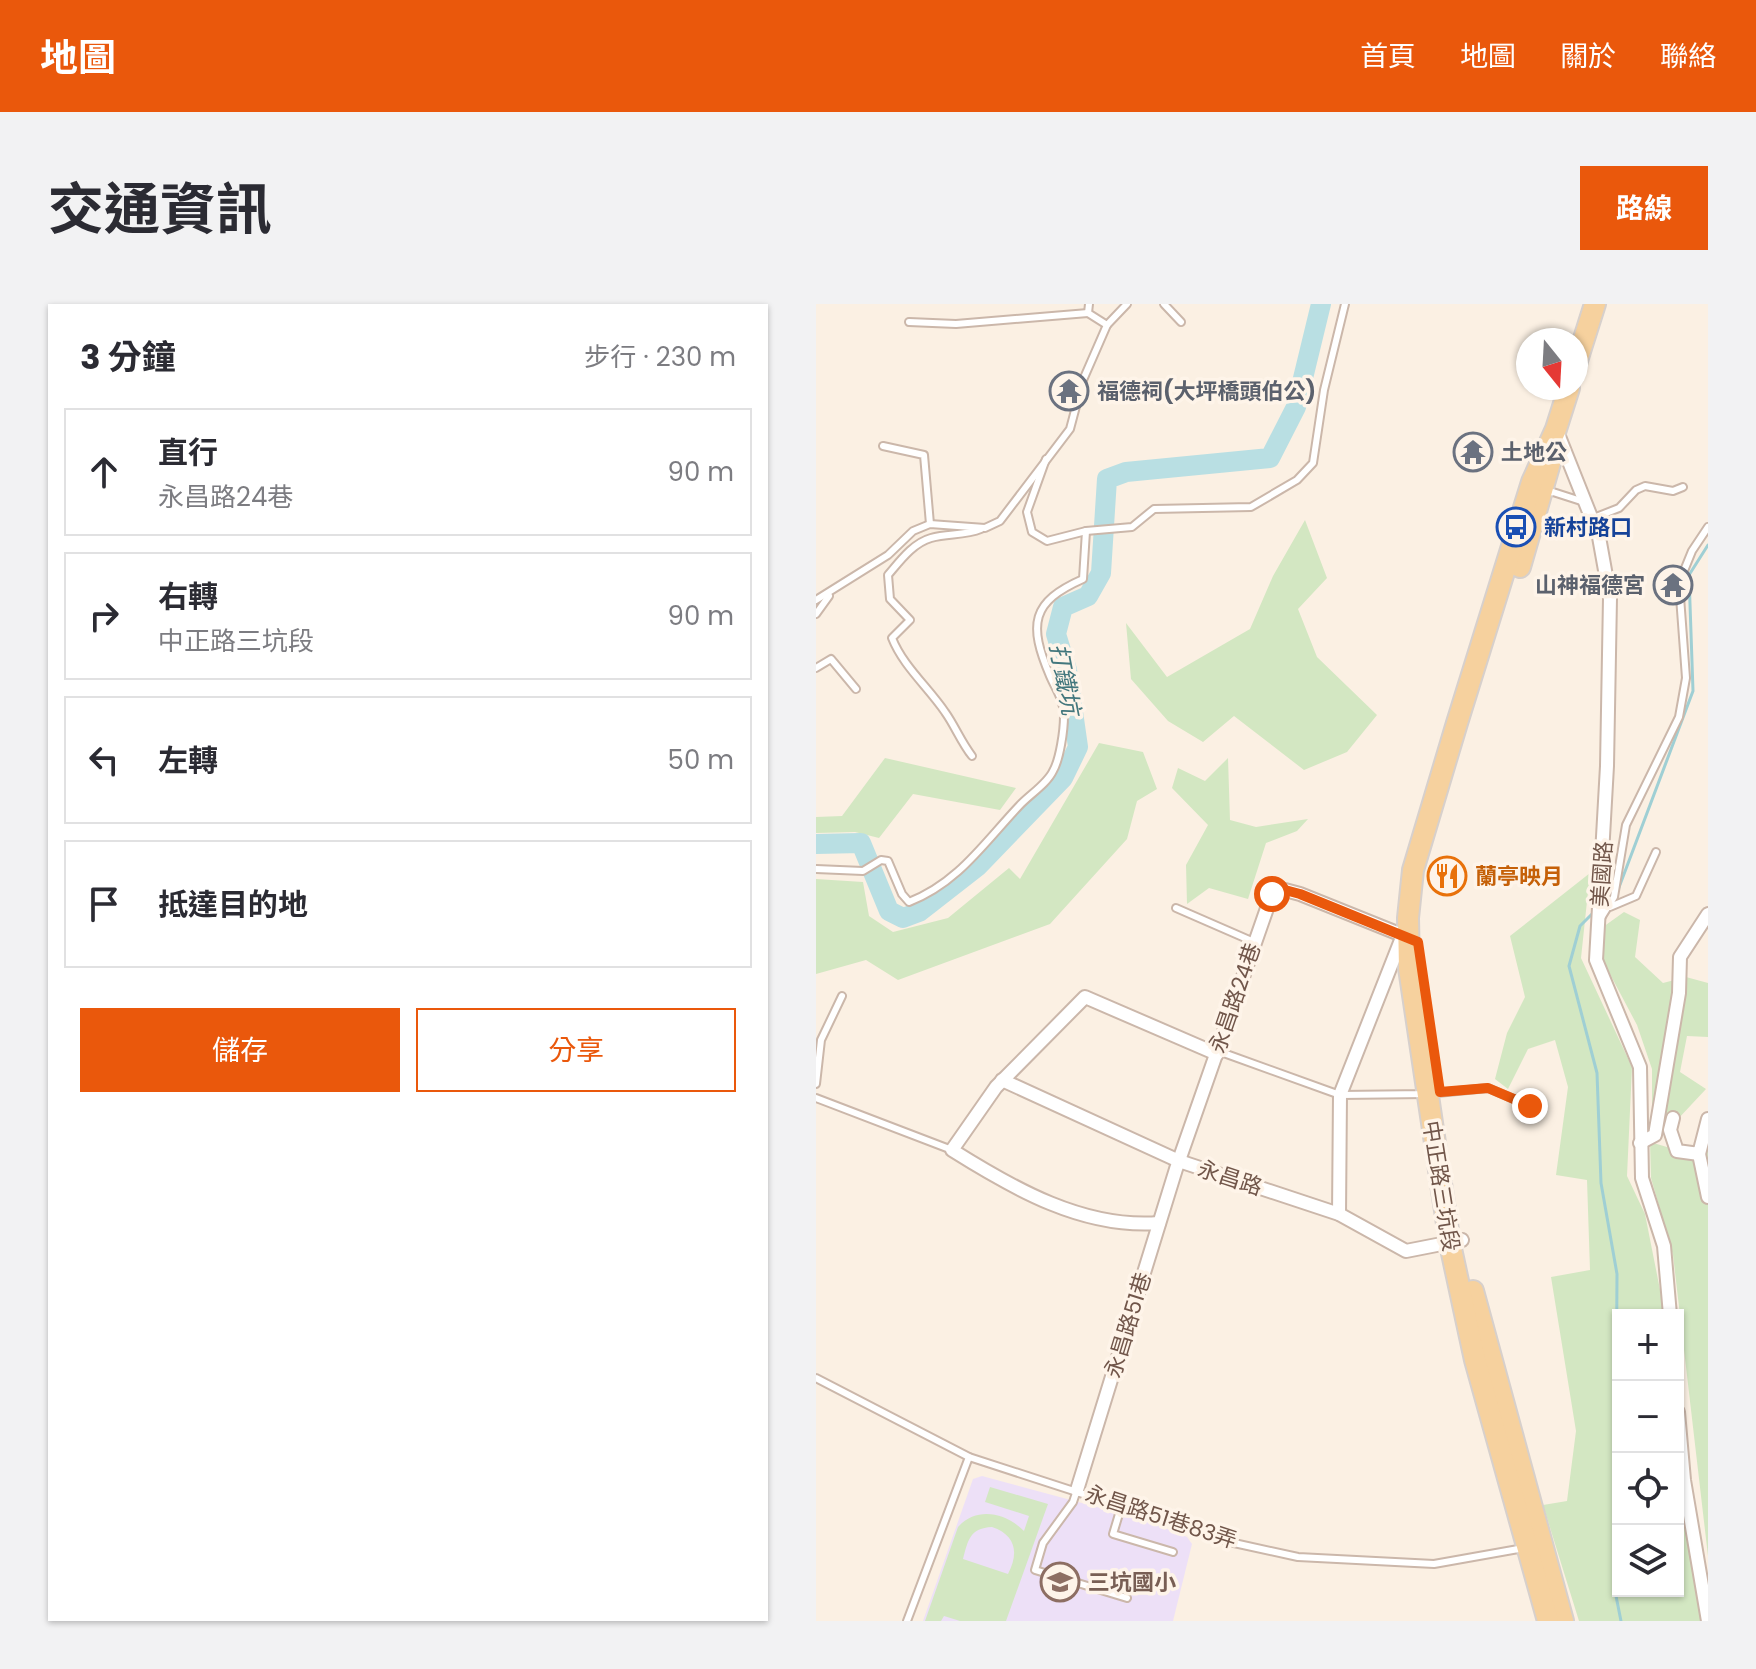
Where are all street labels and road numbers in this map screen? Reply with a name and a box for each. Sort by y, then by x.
street label: 美國路 [1584,840,1620,908]
street label: 永昌路24巷 [1202,939,1268,1057]
street label: 中正路三坑段 [1415,1118,1467,1254]
street label: 永昌路 [1194,1153,1266,1203]
street label: 永昌路51巷 [1097,1268,1159,1382]
street label: 永昌路51巷83弄 [1081,1478,1241,1556]

